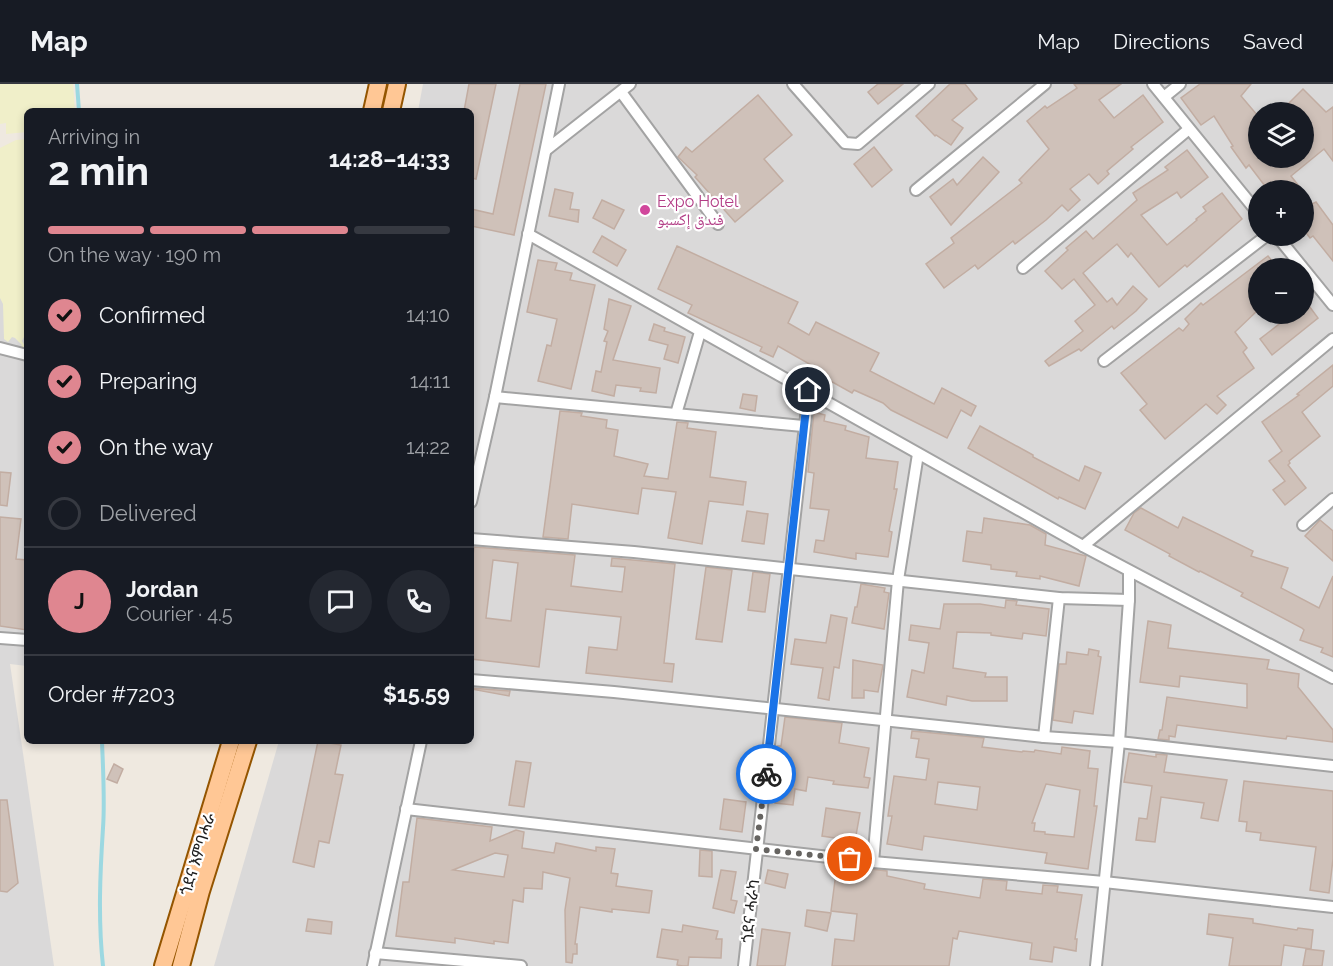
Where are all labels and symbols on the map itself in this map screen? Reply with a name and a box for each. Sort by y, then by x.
place label: Expo Hotel فندق إكسبو [657,192,739,230]
marker: Expo Hotel فندق إكسبو [638,203,652,217]
pin [782,364,833,415]
courier [736,744,796,804]
street label: ጎደና እምባሓራ [176,810,219,898]
pin [824,833,875,884]
street label: ጎደና ሓራካ [738,878,763,944]

